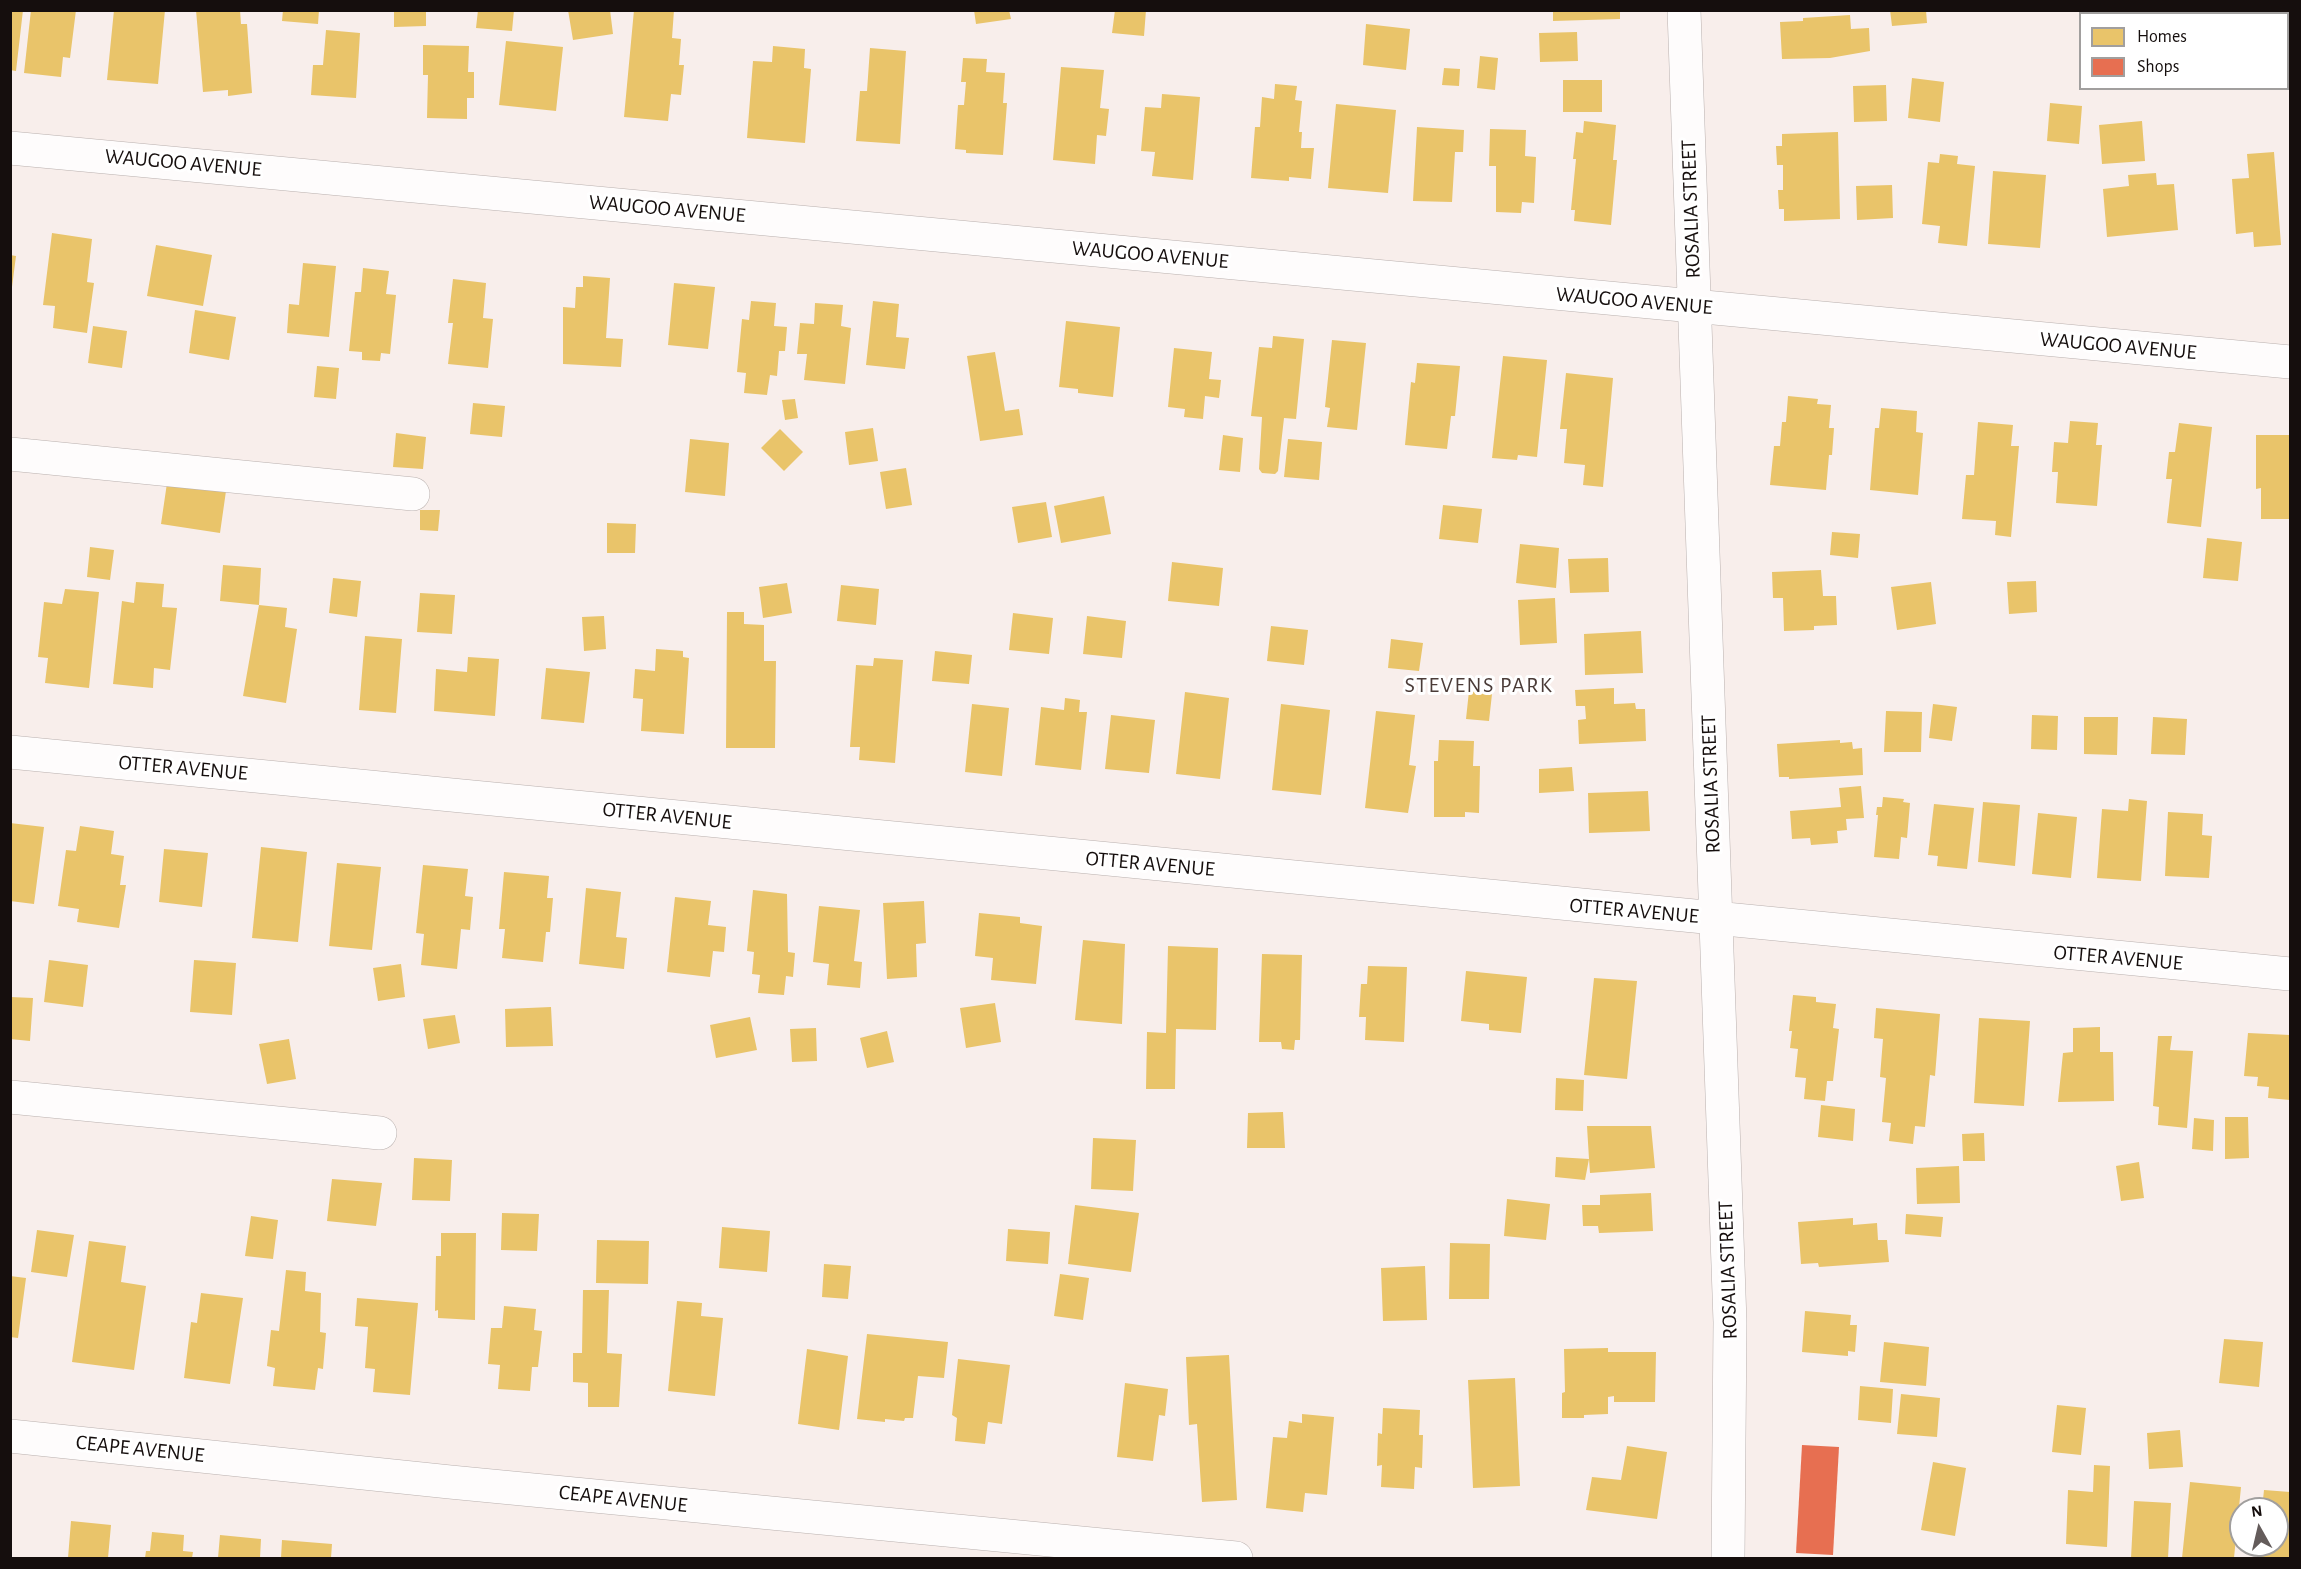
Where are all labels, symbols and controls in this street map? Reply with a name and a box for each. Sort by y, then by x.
legend [2079,12,2289,90]
text: Homes [2137,28,2187,46]
text: Shops [2137,58,2179,76]
street label: ROSALIA STREET [1676,139,1706,279]
street label: WAUGOO AVENUE [104,144,262,182]
street label: WAUGOO AVENUE [588,190,746,228]
street label: WAUGOO AVENUE [1071,236,1229,274]
street label: WAUGOO AVENUE [1555,282,1713,320]
street label: WAUGOO AVENUE [2039,327,2197,365]
district label: STEVENS PARK [1405,672,1553,698]
street label: ROSALIA STREET [1696,714,1726,854]
street label: OTTER AVENUE [117,750,249,786]
street label: OTTER AVENUE [601,797,733,835]
street label: OTTER AVENUE [1084,846,1216,882]
street label: OTTER AVENUE [1568,893,1700,929]
street label: OTTER AVENUE [2052,940,2184,976]
street label: ROSALIA STREET [1713,1200,1743,1340]
street label: CEAPE AVENUE [75,1430,205,1468]
street label: CEAPE AVENUE [558,1480,688,1518]
north arrow [2229,1497,2289,1557]
text: N [2250,1502,2263,1520]

